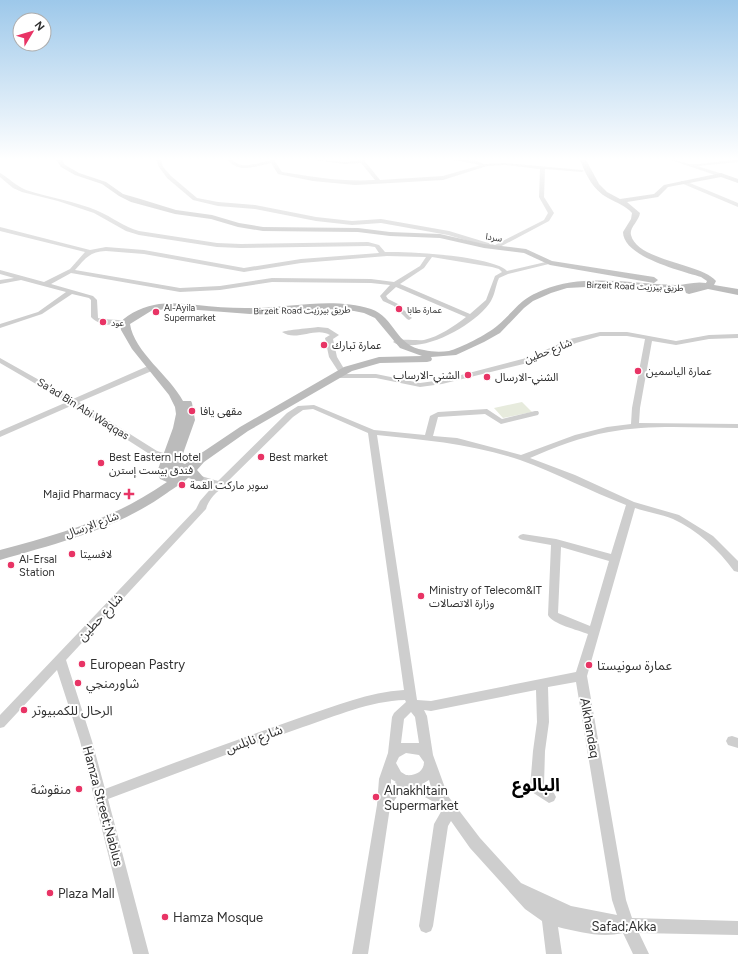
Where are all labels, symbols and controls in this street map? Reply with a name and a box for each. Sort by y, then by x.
north arrow [12,12,52,52]
text: N [32,19,47,34]
street label: سردا [485,230,503,245]
street label: Birzeit Road طريق بيرزيت [586,279,684,294]
place label: Al-Ayila Supermarket [164,302,216,323]
street label: Birzeit Road طريق بيرزيت [253,304,351,317]
marker: عمارة طابا [394,304,404,314]
place label: عمارة طابا [407,304,442,316]
marker: Al-Ayila Supermarket [151,307,161,317]
marker: عود [98,317,108,327]
place label: عود [111,317,125,329]
street label: شارع حطين [522,336,575,367]
place label: عمارة تبارك [332,339,382,352]
marker: عمارة تبارك [319,340,329,350]
place label: عمارة الياسمين [646,365,712,378]
marker: عمارة الياسمين [633,366,643,376]
place label: الشني-الارساب [393,369,460,384]
marker: الشني-الارساب [463,370,473,380]
place label: الشني-الارسال [495,371,558,386]
marker: الشني-الارسال [482,372,492,382]
street label: Sa'ad Bin Abi Waqqas [35,375,131,443]
place label: مقهى يافا [200,405,242,418]
marker: مقهى يافا [187,406,197,416]
place label: Best Eastern Hotel فندق بيست إسترن [109,451,201,478]
place label: Best market [269,451,328,464]
marker: Best market [256,452,266,462]
marker: Best Eastern Hotel فندق بيست إسترن [96,458,106,468]
place label: سوبر ماركت القمة [190,479,269,492]
marker: سوبر ماركت القمة [177,480,187,490]
place label: Majid Pharmacy [43,488,121,501]
marker: Majid Pharmacy [124,489,134,499]
street label: شارع الإرسال [63,509,121,542]
place label: لافسيتا [80,548,112,561]
marker: لافسيتا [67,549,77,559]
place label: Al-Ersal Station [19,553,57,579]
marker: Al-Ersal Station [6,560,16,570]
place label: Ministry of Telecom&IT وزارة الاتصالات [429,584,542,610]
street label: شارع حطين [74,590,128,646]
marker: Ministry of Telecom&IT وزارة الاتصالات [416,591,426,601]
place label: European Pastry [90,657,185,672]
place label: عمارة سونيستا [597,658,672,673]
marker: European Pastry [77,659,87,669]
marker: عمارة سونيستا [584,660,594,670]
place label: شاورمنجي [86,676,139,694]
marker: شاورمنجي [73,678,83,688]
street label: Alkhandaq [577,697,603,759]
place label: الرحال للكمبيوتر [31,703,113,719]
marker: الرحال للكمبيوتر [19,705,29,715]
street label: شارع نابلس [223,722,286,759]
street label: Hamza Street;Nablus [80,744,126,868]
district label: البالوع [512,774,560,798]
place label: منقوشة [31,782,71,797]
place label: Alnakhltain Supermarket [384,783,459,813]
marker: منقوشة [74,784,84,794]
marker: Alnakhltain Supermarket [371,792,381,802]
place label: Plaza Mall [58,886,115,901]
marker: Plaza Mall [45,888,55,898]
place label: Hamza Mosque [173,910,263,925]
marker: Hamza Mosque [160,912,170,922]
street label: Safad;Akka [592,919,656,934]

